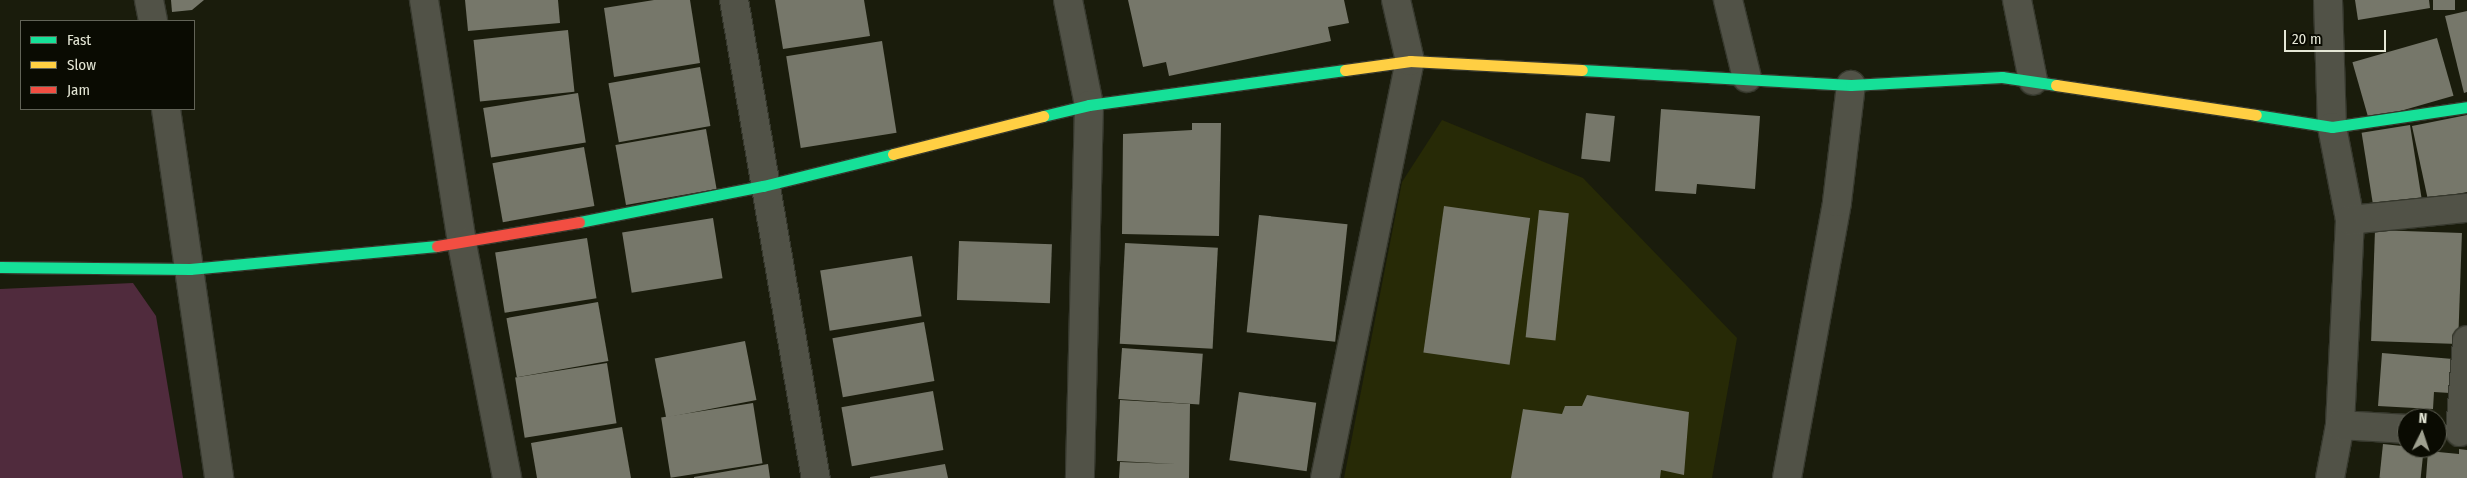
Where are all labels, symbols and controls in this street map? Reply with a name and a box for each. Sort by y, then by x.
legend [20,20,195,110]
scale bar [2287,20,2390,52]
text: 20 m [2292,30,2322,48]
text: Fast [67,31,91,49]
text: Slow [67,56,96,74]
text: Jam [67,81,90,99]
north arrow [2397,408,2447,458]
text: N [2418,410,2428,427]

